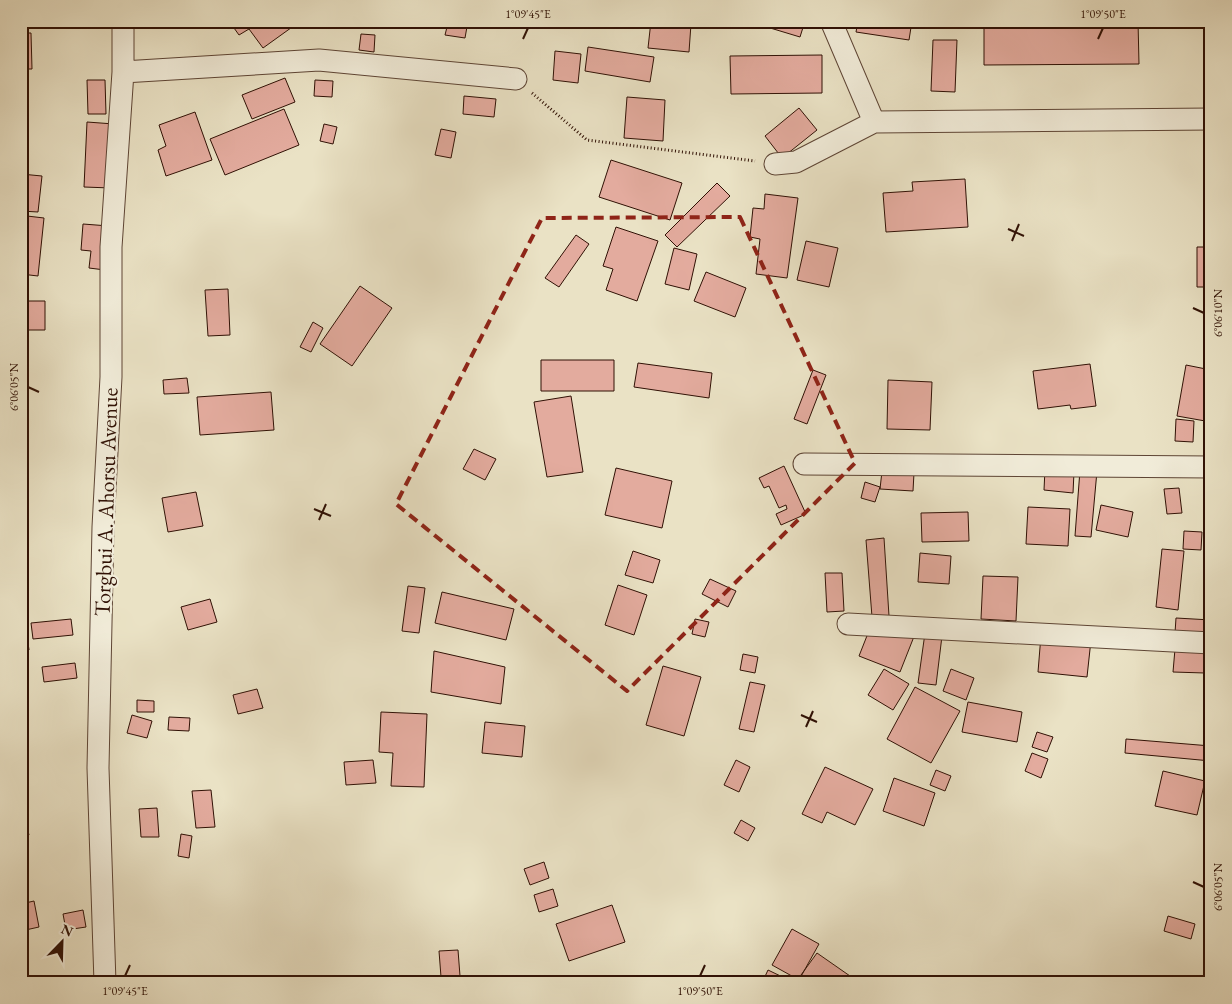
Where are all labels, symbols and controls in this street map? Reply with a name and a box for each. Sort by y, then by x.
text: 1°09'45"E [505,6,551,22]
text: 1°09'50"E [1080,6,1126,22]
text: 6°06'10"N [1210,288,1226,337]
text: 6°06'05"N [6,362,22,411]
street label: Torgbui A. Ahorsu Avenue [88,387,124,617]
text: 6°06'05"N [1210,862,1226,911]
north arrow [38,916,88,966]
text: N [58,920,76,941]
text: 1°09'45"E [102,983,148,999]
text: 1°09'50"E [677,983,723,999]

